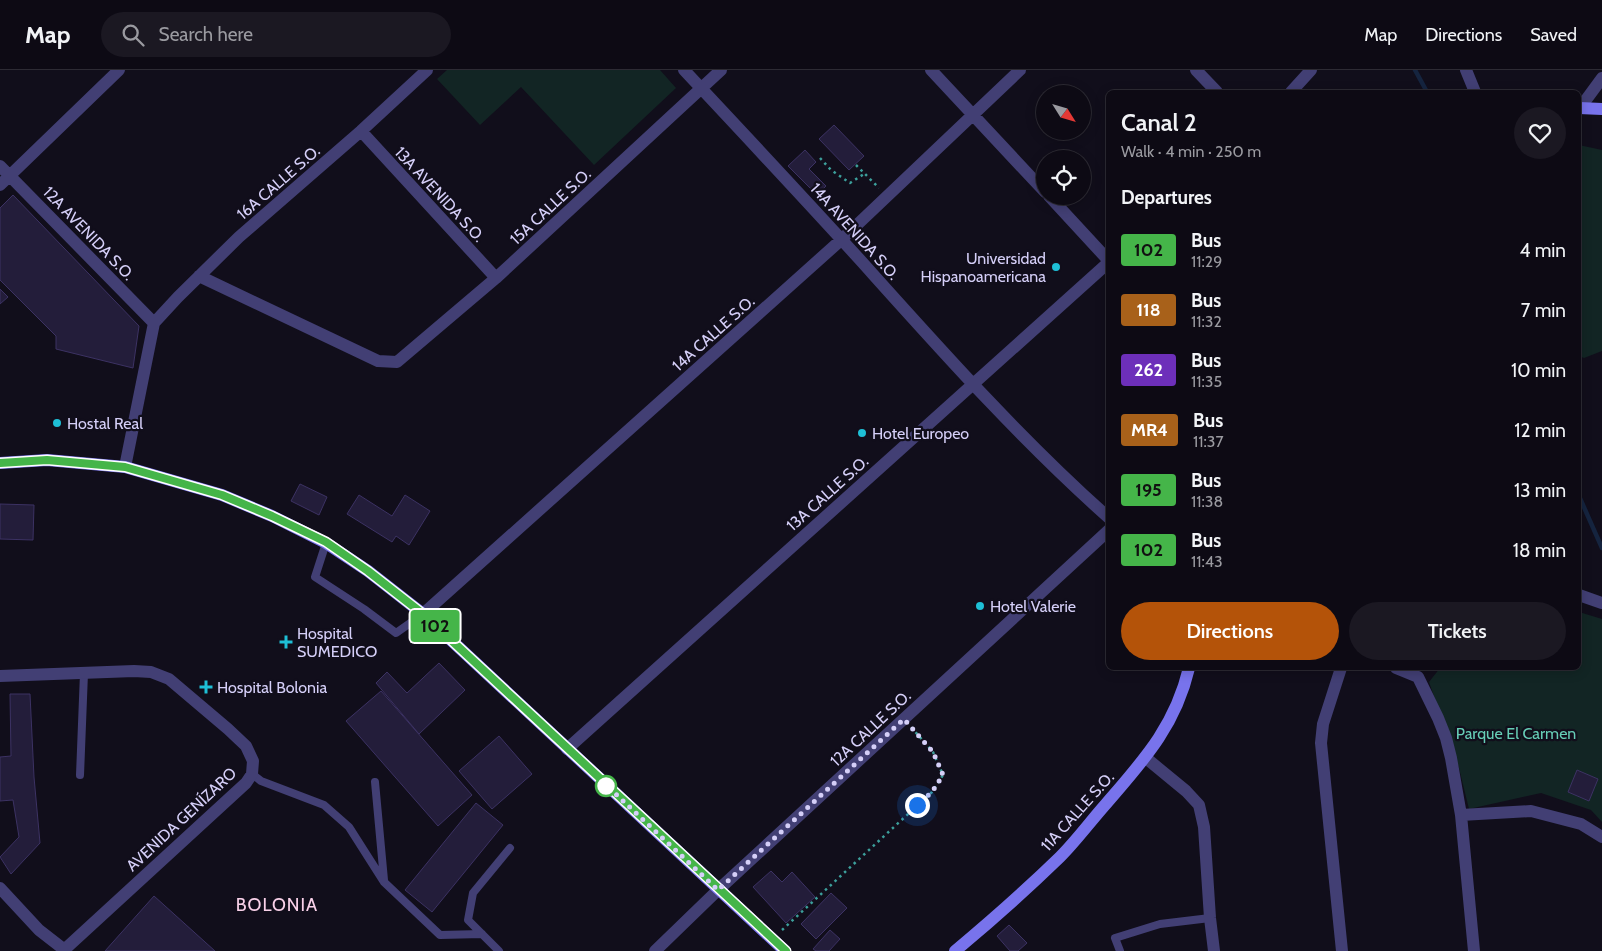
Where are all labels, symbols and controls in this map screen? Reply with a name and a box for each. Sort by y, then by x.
search box [101,12,451,57]
text: Map [25,20,71,49]
icon: search [119,21,147,49]
text: Search here [159,23,253,46]
text: Map [1364,24,1397,46]
text: Directions [1425,24,1502,46]
text: Saved [1530,24,1577,46]
north arrow [1036,85,1091,140]
map controls [1036,85,1091,205]
button: heart [1514,107,1566,159]
text: Canal 2 [1121,108,1197,137]
street label: 16A CALLE S.O. [233,141,324,224]
text: Walk · 4 min · 250 m [1121,142,1261,161]
street label: 13A AVENIDA S.O. [391,143,489,246]
button: locate [1036,150,1091,205]
street label: 15A CALLE S.O. [506,164,595,249]
street label: 14A AVENIDA S.O. [806,179,903,284]
street label: 12A AVENIDA S.O. [39,183,138,284]
text: Departures [1121,186,1212,209]
text: Bus [1191,229,1221,252]
text: 102 [1134,239,1163,261]
text: 4 min [1519,239,1566,262]
place label: Universidad Hispanoamericana [921,249,1046,286]
text: 11:29 [1191,252,1222,271]
marker: Universidad Hispanoamericana [1050,261,1062,273]
text: Bus [1191,289,1221,312]
street label: 14A CALLE S.O. [668,292,758,375]
text: 118 [1136,299,1161,321]
text: 7 min [1521,299,1566,322]
text: 11:32 [1191,312,1222,331]
text: Bus [1191,349,1221,372]
text: 262 [1134,359,1163,381]
text: 10 min [1511,359,1566,382]
text: 11:35 [1191,372,1222,391]
text: Bus [1193,409,1223,432]
place label: Hostal Real [67,414,143,433]
marker: Hostal Real [51,417,63,429]
text: MR4 [1131,419,1168,441]
text: 12 min [1514,419,1566,442]
place label: Hotel Europeo [872,424,969,443]
marker: Hotel Europeo [856,427,868,439]
text: 11:37 [1193,432,1223,451]
street label: 13A CALLE S.O. [783,452,872,535]
text: Bus [1191,469,1221,492]
text: 195 [1135,479,1162,501]
text: 13 min [1514,479,1566,502]
text: 11:38 [1191,492,1223,511]
text: Bus [1191,529,1221,552]
text: 102 [1134,539,1163,561]
text: 18 min [1513,539,1566,562]
text: 11:43 [1191,552,1223,571]
place label: Hotel Valerie [990,597,1076,616]
marker: Hotel Valerie [974,600,986,612]
button: Directions [1121,602,1339,660]
button: Tickets [1349,602,1566,660]
line badge: 102 [406,610,464,642]
text: 102 [421,615,449,637]
place label: Hospital SUMEDICO [297,624,377,661]
marker: Hospital SUMEDICO [279,635,293,649]
place label: Hospital Bolonia [217,678,327,697]
marker: Hospital Bolonia [199,680,213,694]
street label: 12A CALLE S.O. [826,686,915,770]
park label: Parque El Carmen [1456,724,1576,743]
street label: AVENIDA GENÍZARO [122,763,240,875]
street label: 11A CALLE S.O. [1037,768,1118,855]
unlabelled marker [595,775,617,797]
your location [905,793,930,818]
district label: BOLONIA [236,894,318,916]

